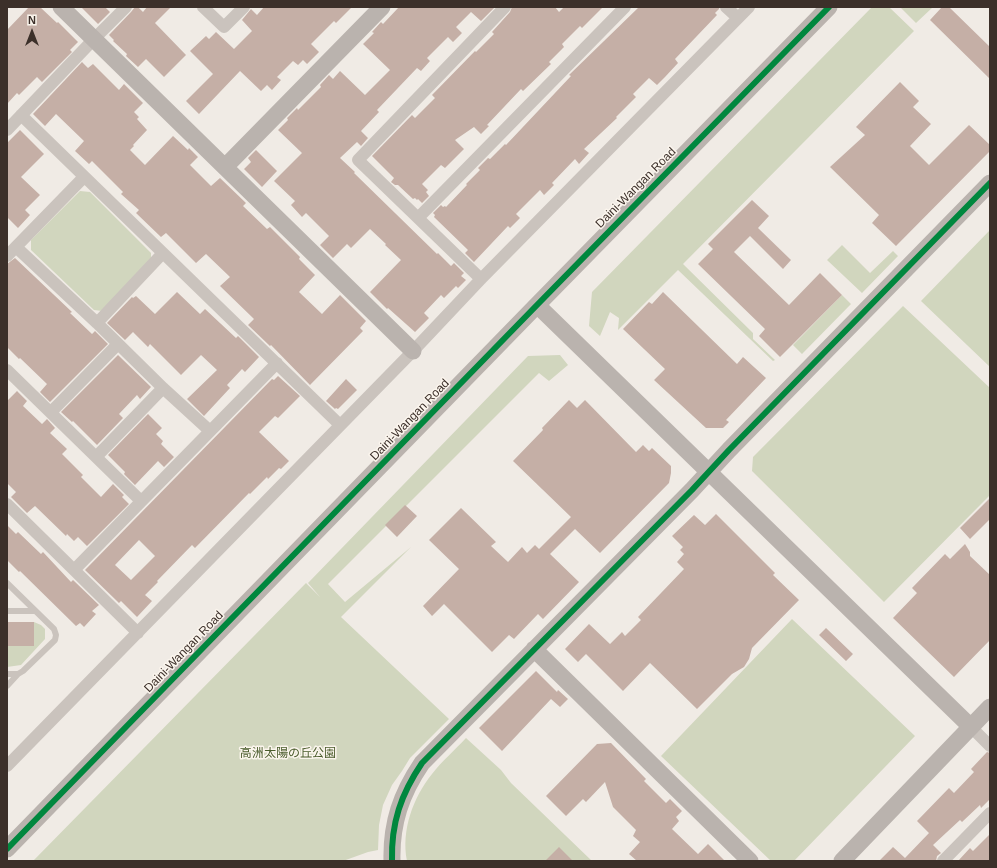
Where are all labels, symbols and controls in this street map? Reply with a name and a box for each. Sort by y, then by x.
north arrow [12,12,52,52]
text: N [28,14,36,26]
street label: Daini-Wangan Road [593,145,679,231]
street label: Daini-Wangan Road [367,376,453,464]
street label: Daini-Wangan Road [141,608,227,696]
park label: 高洲太陽の丘公園 [240,747,336,761]

